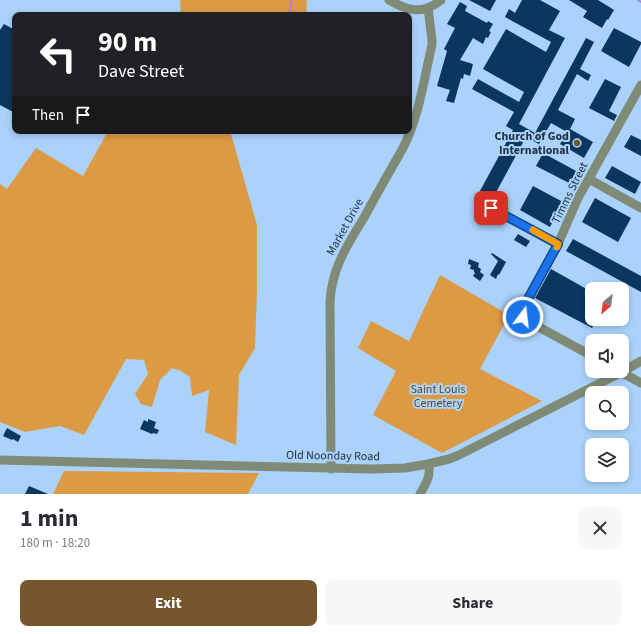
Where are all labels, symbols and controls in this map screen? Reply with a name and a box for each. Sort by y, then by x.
text: 90 m [98,22,157,62]
icon: left [32,28,84,80]
text: Dave Street [98,59,184,84]
icon: arrive [72,104,94,126]
text: Then [32,105,64,126]
place label: Church of God International [495,128,570,159]
marker: Church of God International [572,138,582,148]
street label: Timms Street [548,159,592,227]
pin [474,191,508,225]
street label: Market Drive [322,195,368,259]
icon: arrive [480,197,502,219]
north arrow [585,282,629,326]
map controls [585,282,629,482]
position arrow [502,296,544,338]
button: sound [585,334,629,378]
park label: Saint Louis Cemetery [410,381,466,412]
button: search [585,386,629,430]
button: layers [585,438,629,482]
street label: Old Noonday Road [286,447,380,465]
text: 1 min [20,501,78,536]
button: close [579,507,621,549]
text: 180 m · 18:20 [20,534,90,552]
button: Exit [20,580,317,626]
button: Share [325,580,621,626]

